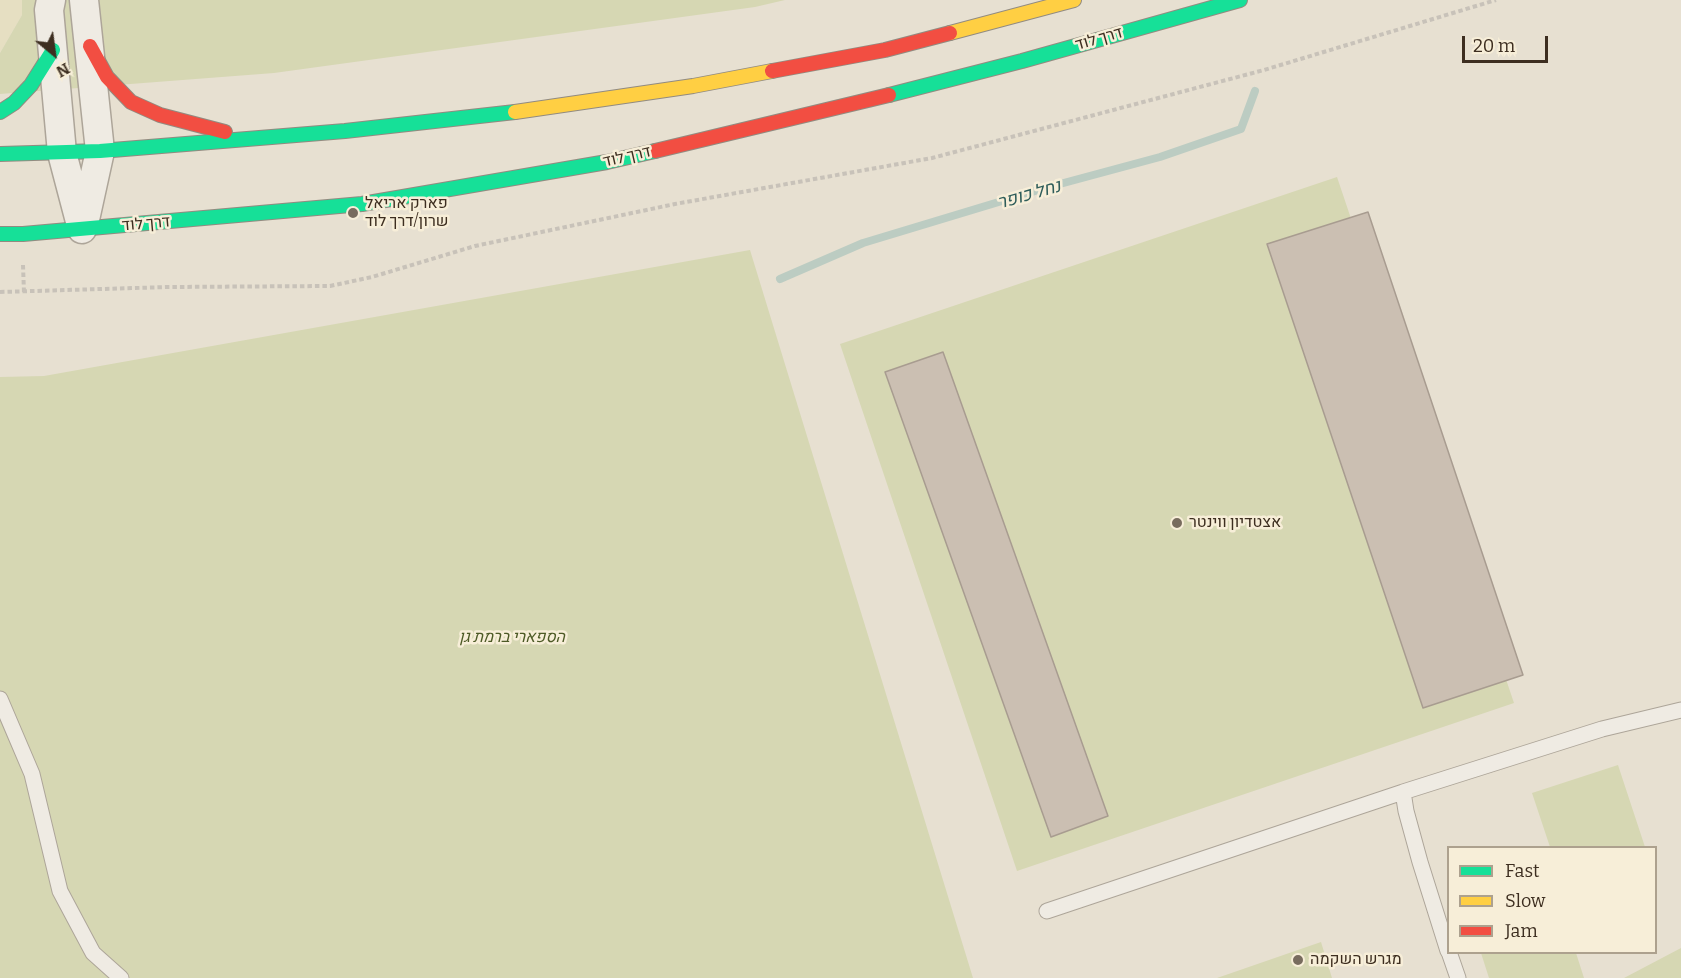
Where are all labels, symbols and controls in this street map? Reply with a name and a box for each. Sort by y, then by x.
street label: דרך לוד [1073,23,1125,55]
north arrow [24,24,84,84]
scale bar [1465,24,1550,62]
text: 20 m [1473,35,1515,57]
text: N [53,59,73,81]
street label: דרך לוד [601,142,653,172]
water label: נחל כופר [995,176,1063,214]
place label: פארק אריאל שרון/דרך לוד [365,194,448,232]
marker: פארק אריאל שרון/דרך לוד [346,206,360,220]
street label: דרך לוד [121,212,171,236]
place label: אצטדיון ווינטר [1189,513,1281,533]
marker: אצטדיון ווינטר [1170,516,1184,530]
park label: הספארי ברמת גן [459,628,565,648]
legend [1447,846,1657,954]
text: Fast [1505,860,1540,882]
text: Slow [1505,890,1545,912]
text: Jam [1505,920,1538,942]
place label: מגרש השקמה [1310,950,1402,970]
marker: מגרש השקמה [1291,953,1305,967]

